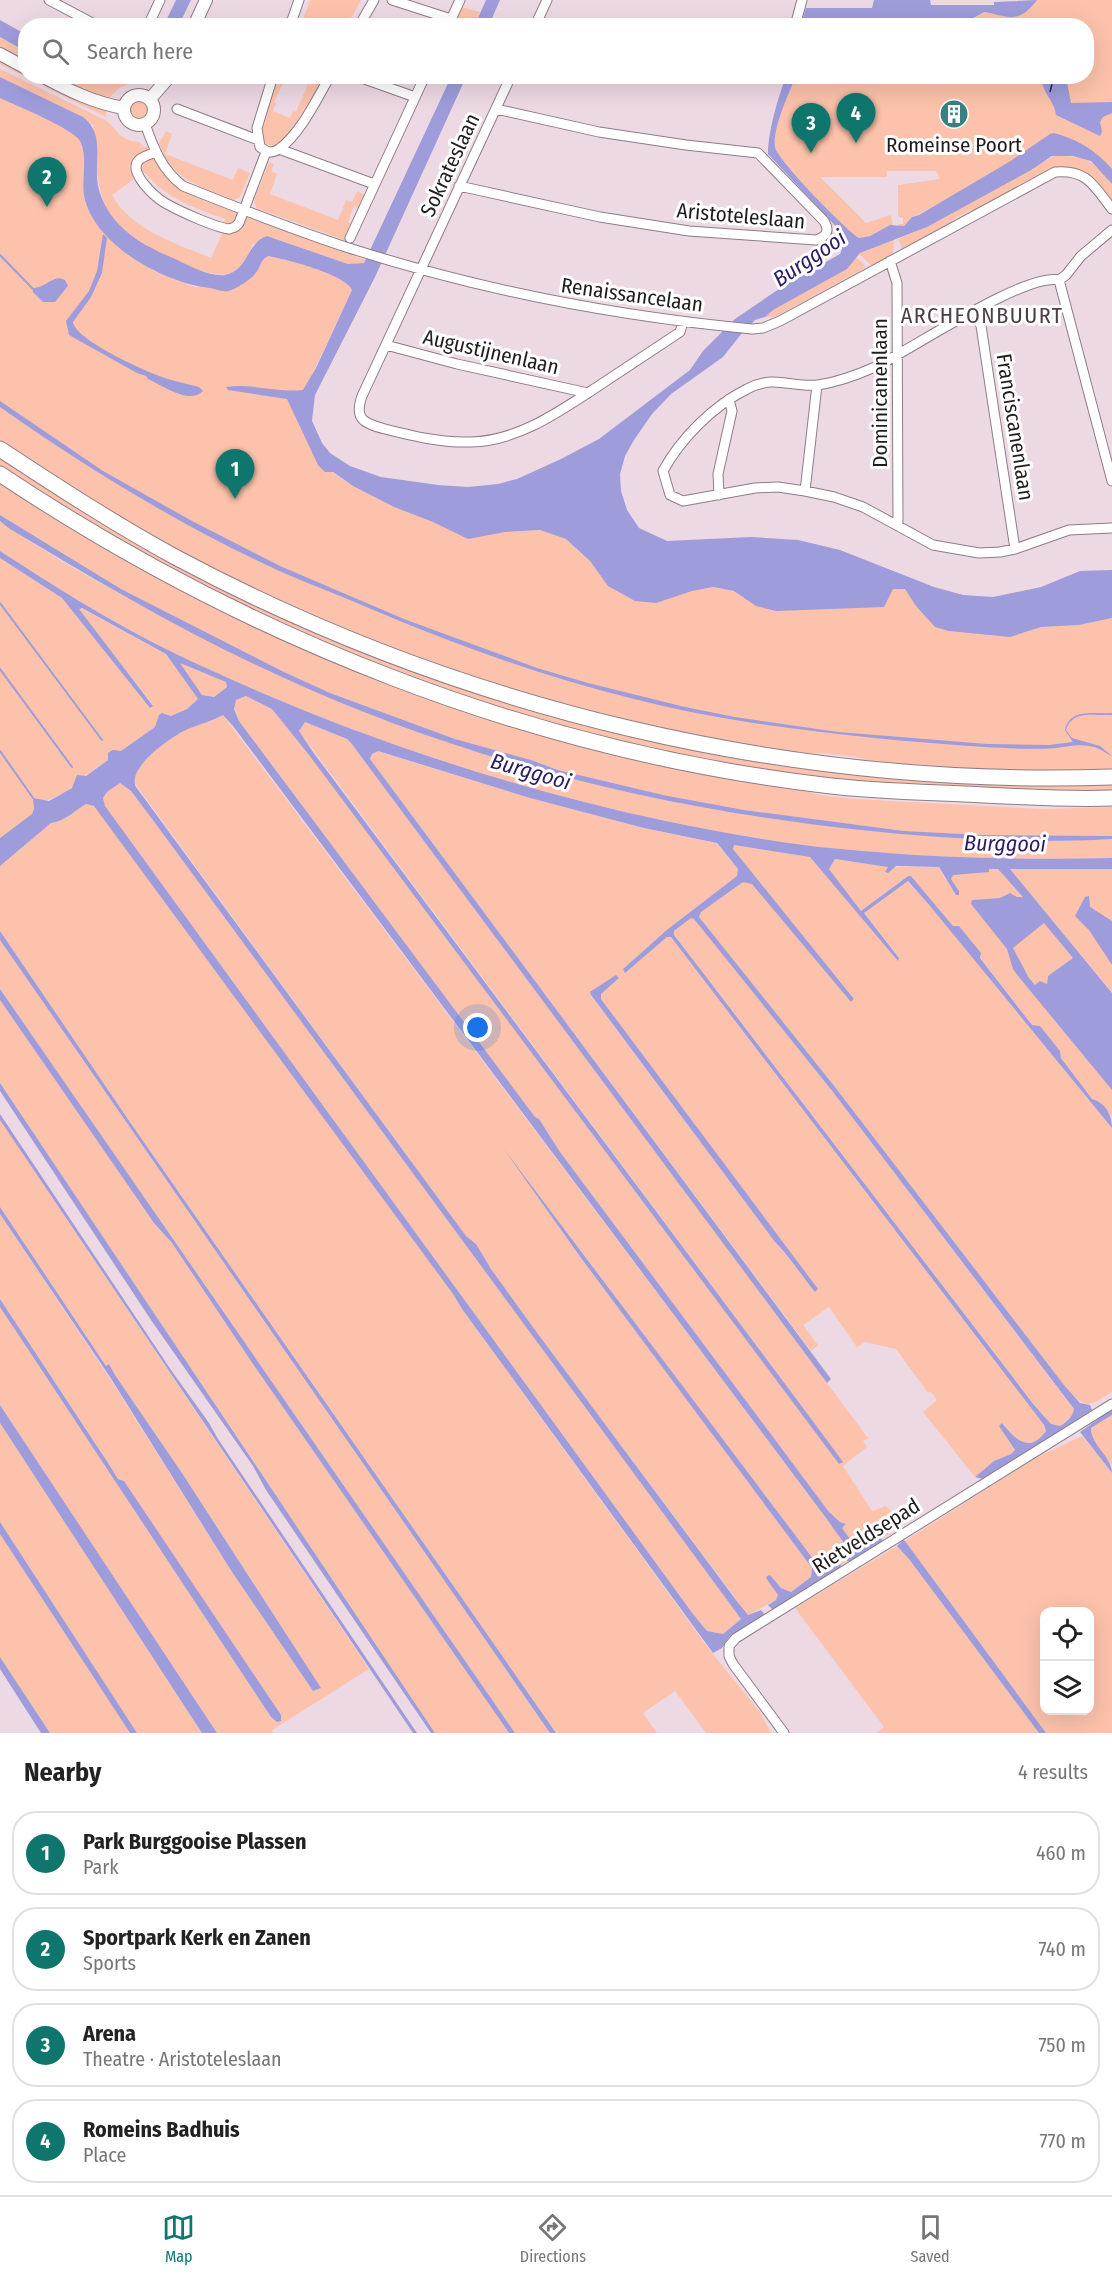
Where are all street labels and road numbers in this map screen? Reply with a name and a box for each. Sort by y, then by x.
street label: Sokrateslaan [415,109,485,221]
street label: Aristoteleslaan [676,197,806,235]
street label: Renaissancelaan [559,272,705,318]
street label: Dominicanenlaan [867,318,893,468]
street label: Augustijnenlaan [421,324,561,380]
street label: Franciscanenlaan [991,352,1039,502]
street label: Rietveldsepad [807,1493,925,1579]

